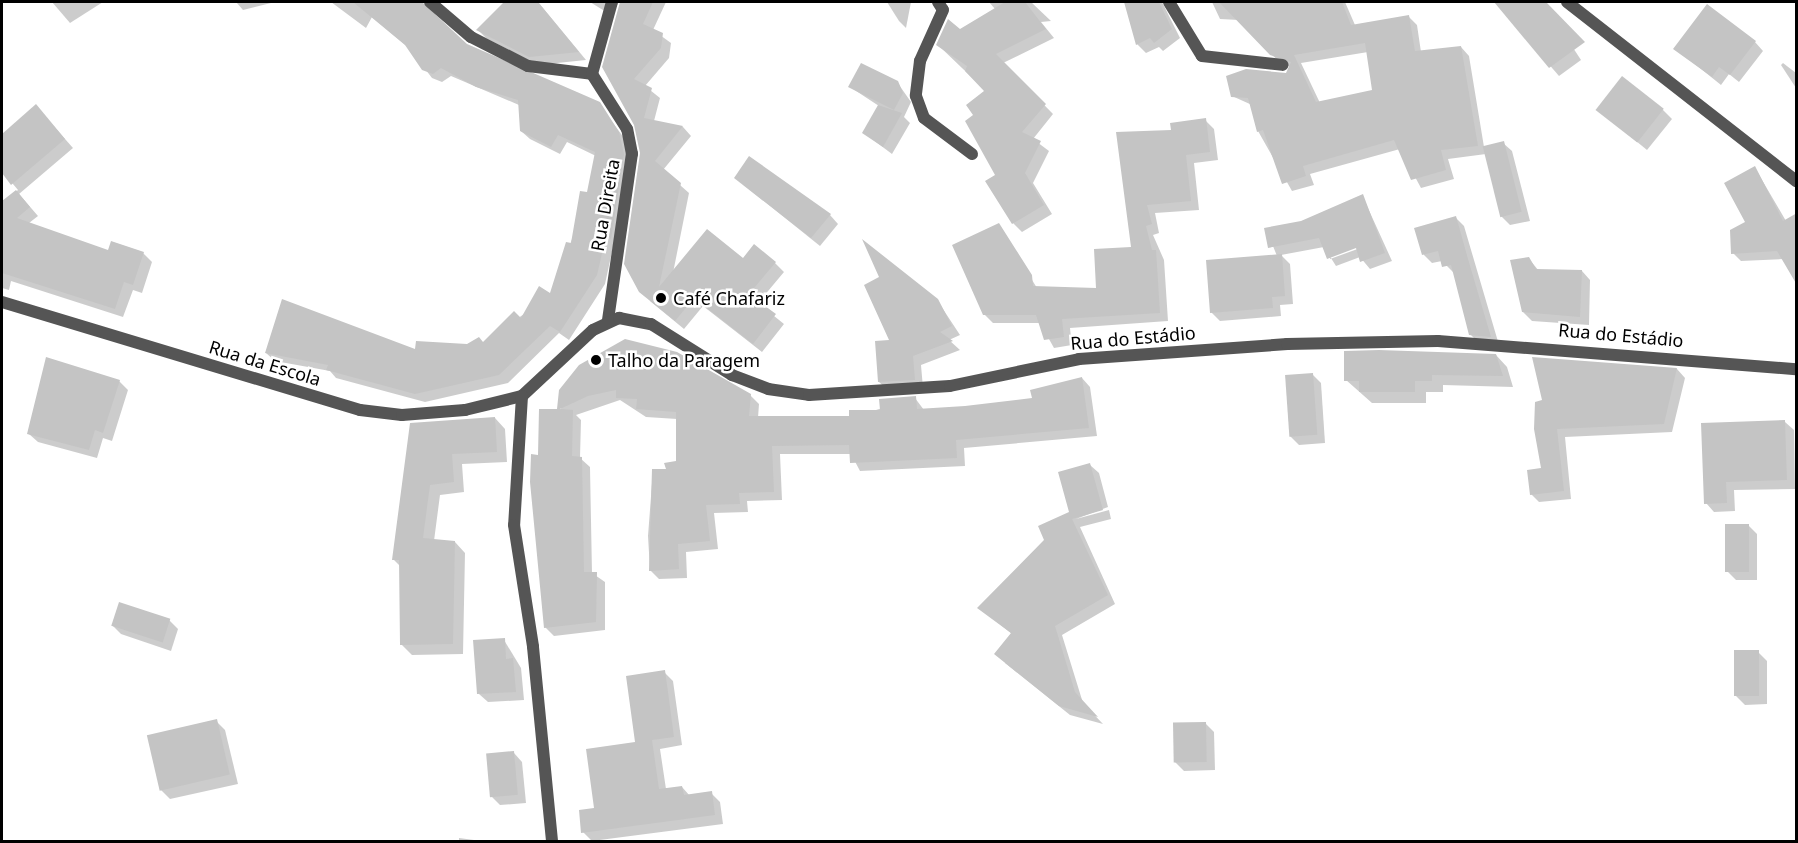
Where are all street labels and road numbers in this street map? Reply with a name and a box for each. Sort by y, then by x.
street label: Rua Direita [586,157,624,253]
street label: Rua do Estádio [1558,319,1684,351]
street label: Rua do Estádio [1070,322,1196,354]
street label: Rua da Escola [206,336,324,390]

